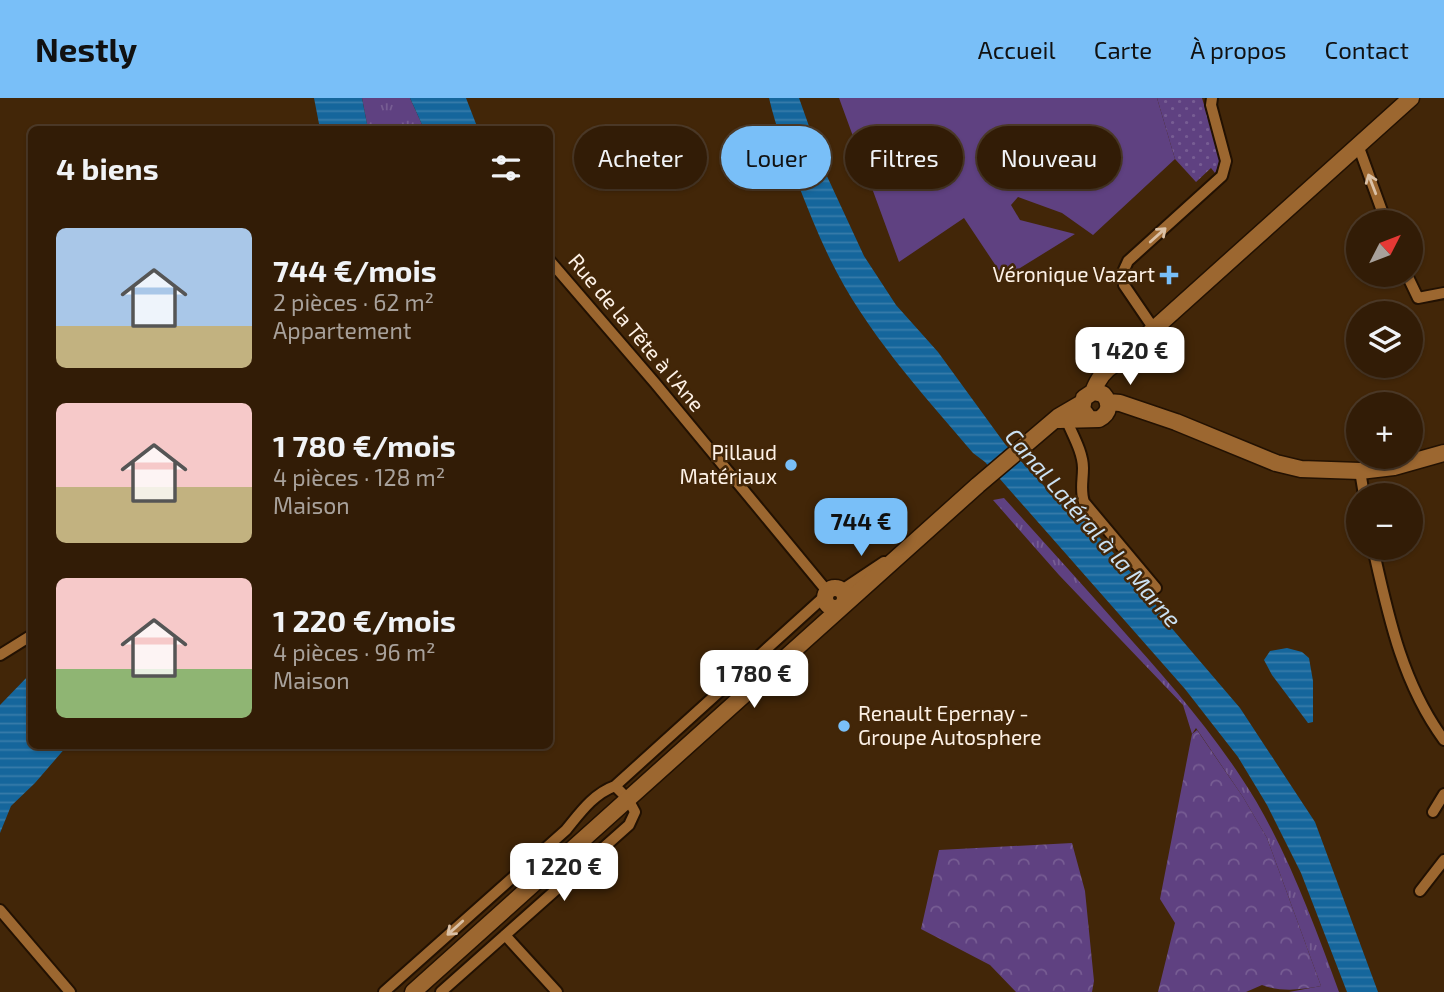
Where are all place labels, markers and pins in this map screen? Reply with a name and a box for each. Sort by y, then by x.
place label: Véronique Vazart [992,261,1155,286]
marker: Véronique Vazart [1161,267,1177,283]
pin: 1 420 € [1065,328,1195,387]
place label: Pillaud Matériaux [680,439,777,488]
marker: Pillaud Matériaux [783,457,799,473]
pin: 744 € [812,498,910,558]
pin: 1 780 € [689,650,819,710]
place label: Renault Epernay - Groupe Autosphere [858,700,1042,749]
marker: Renault Epernay - Groupe Autosphere [836,718,852,734]
pin: 1 220 € [499,844,629,903]

